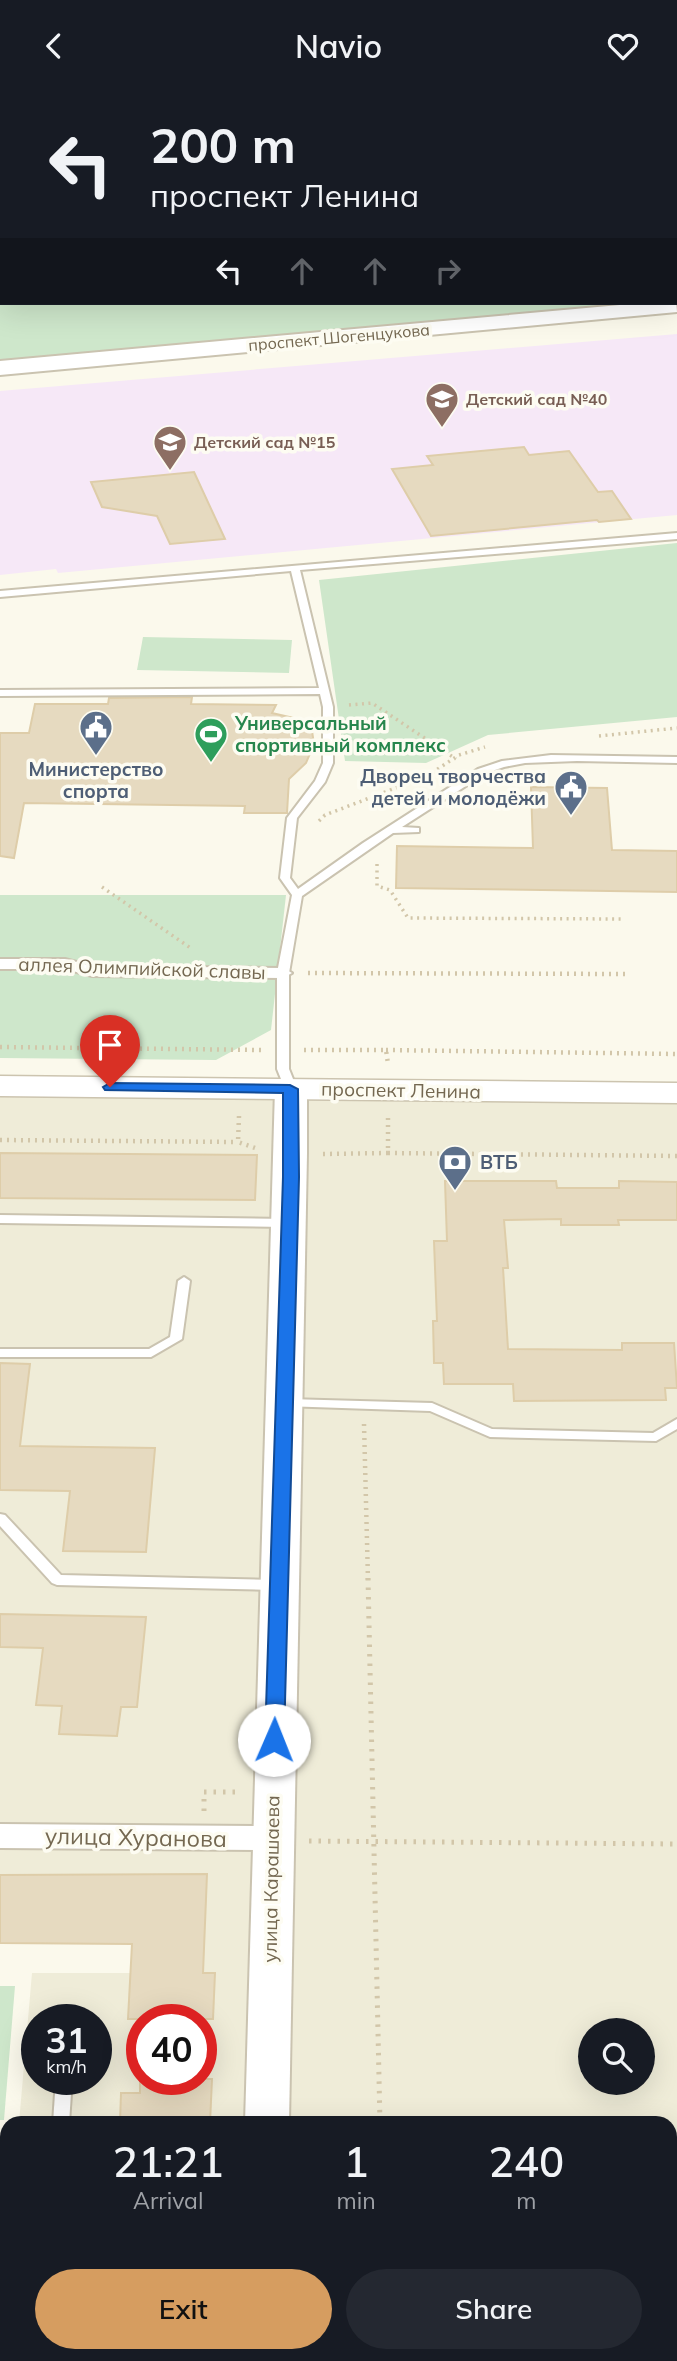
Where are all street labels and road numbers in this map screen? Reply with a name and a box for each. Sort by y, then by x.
street label: проспект Шогенцукова [247,319,431,355]
street label: аллея Олимпийской славы [18,952,266,984]
street label: проспект Ленина [321,1077,481,1103]
street label: улица Карашаева [258,1795,284,1963]
street label: улица Хуранова [45,1821,227,1853]

